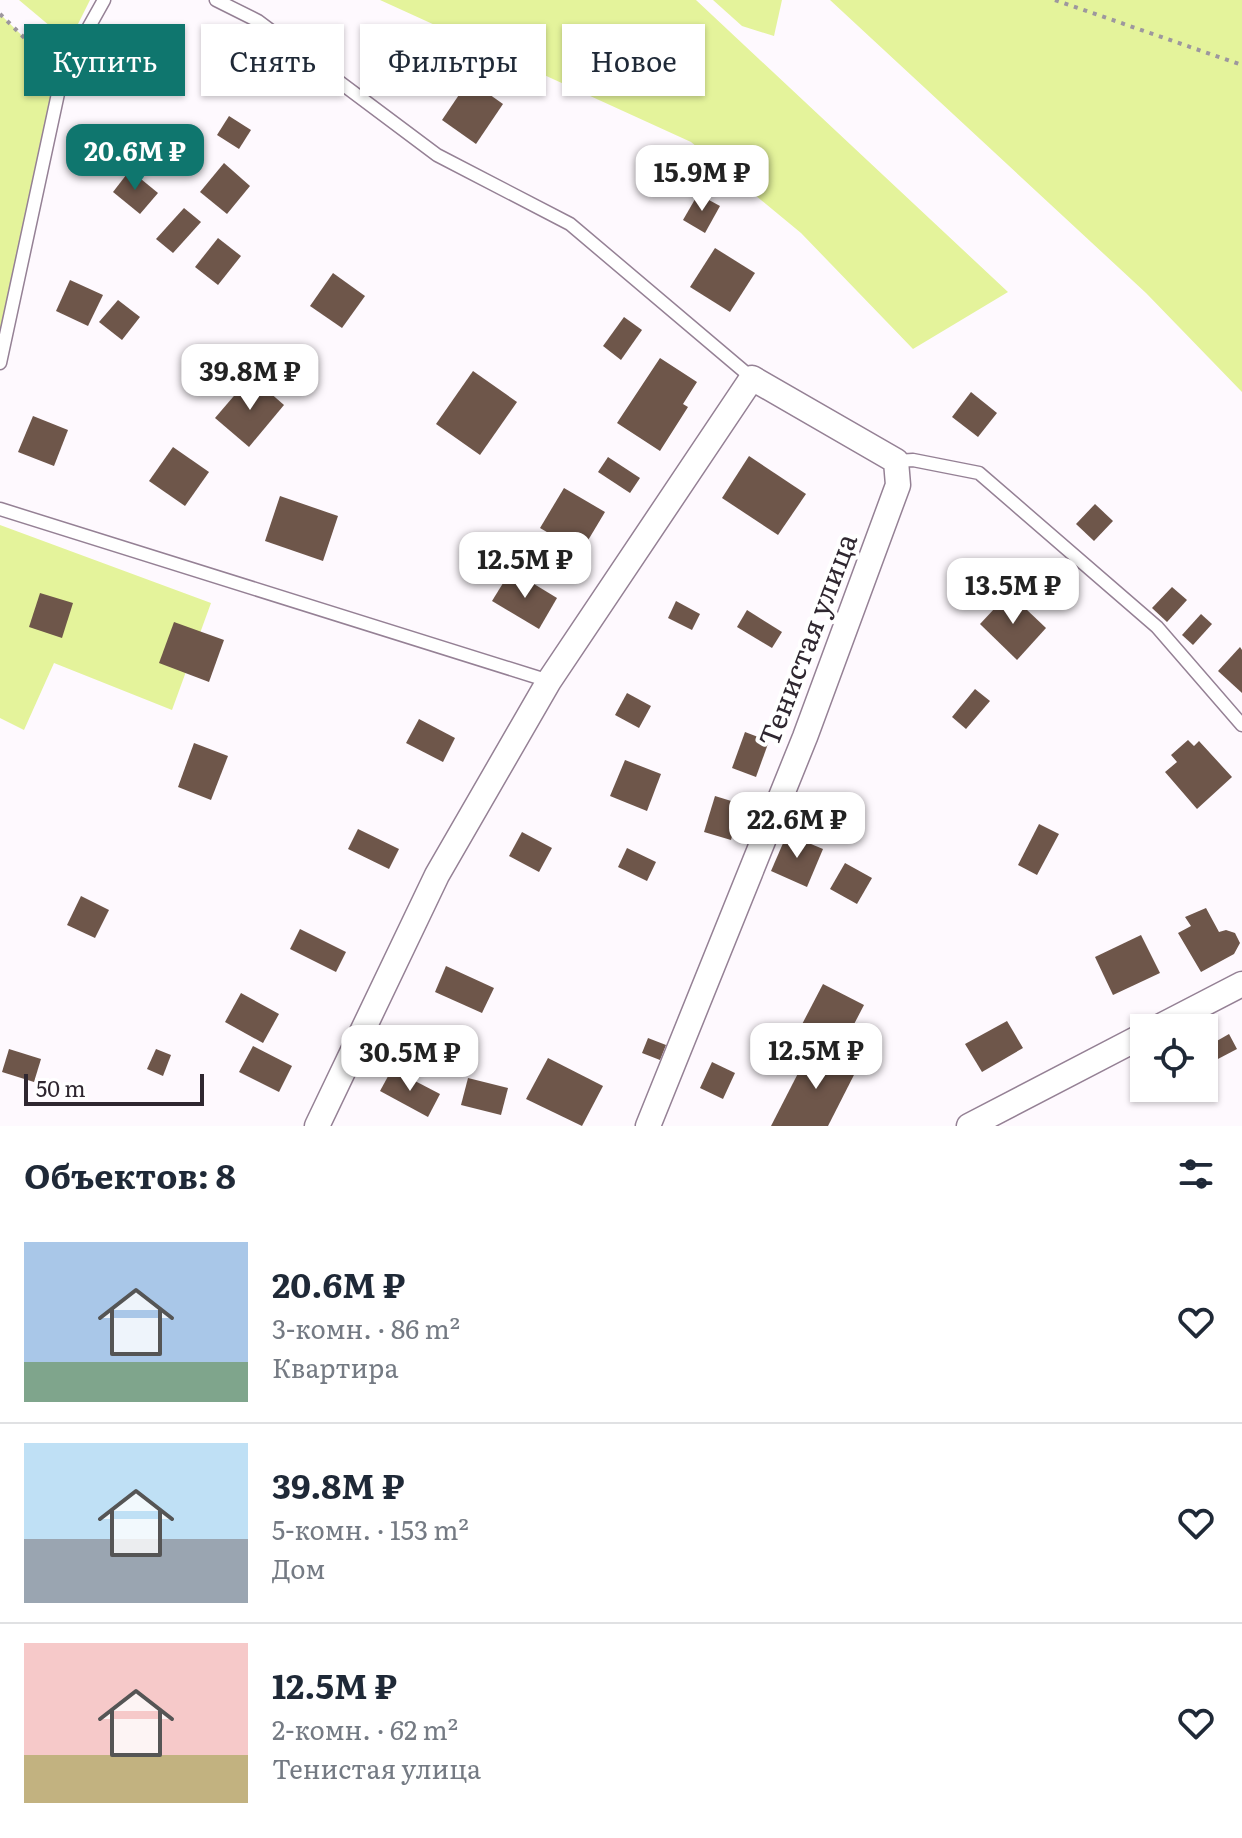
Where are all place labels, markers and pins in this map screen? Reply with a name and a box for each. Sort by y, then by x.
pin: 20.6M ₽ [61,124,209,192]
pin: 15.9M ₽ [628,145,776,213]
pin: 39.8M ₽ [176,344,324,412]
pin: 12.5M ₽ [451,532,599,600]
pin: 13.5M ₽ [939,558,1087,626]
pin: 22.6M ₽ [723,792,871,860]
pin: 12.5M ₽ [742,1023,890,1091]
pin: 30.5M ₽ [336,1025,484,1093]

